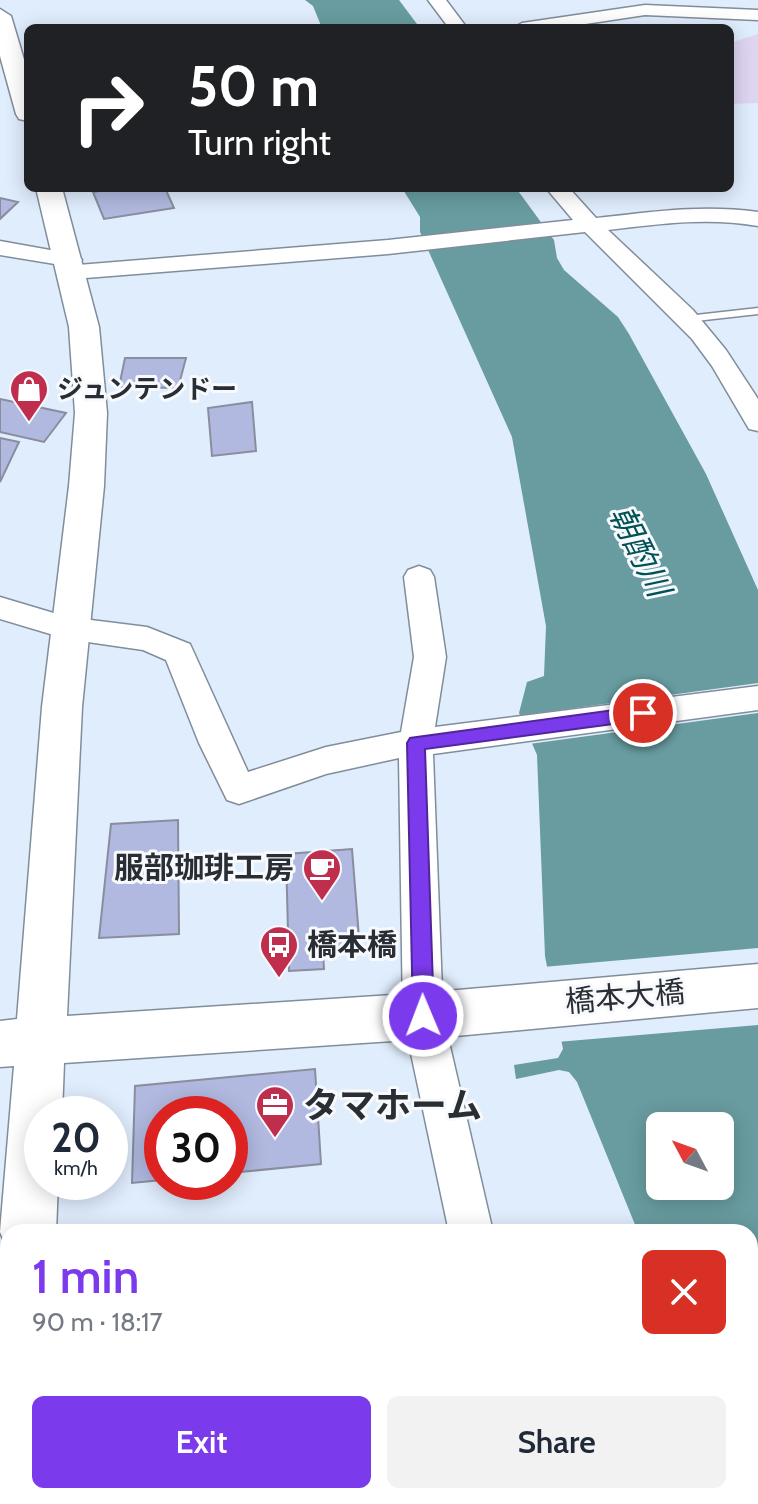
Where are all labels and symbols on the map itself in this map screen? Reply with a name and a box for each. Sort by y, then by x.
shop icon: ジュンテンドー [8,368,50,423]
place label: ジュンテンドー [57,373,237,405]
water label: 朝酌川 [602,499,680,605]
pin [609,679,677,747]
cafe icon: 服部珈琲工房 [301,847,343,902]
place label: 服部珈琲工房 [114,849,294,886]
bus stop icon: 橋本橋 [258,924,300,979]
place label: 橋本橋 [307,926,397,963]
street label: 橋本大橋 [564,973,686,1020]
position arrow [381,974,465,1058]
place label: タマホーム [303,1083,482,1127]
office icon: タマホーム [254,1084,296,1139]
speed limit sign: 30 [144,1096,248,1200]
north arrow [646,1112,734,1200]

